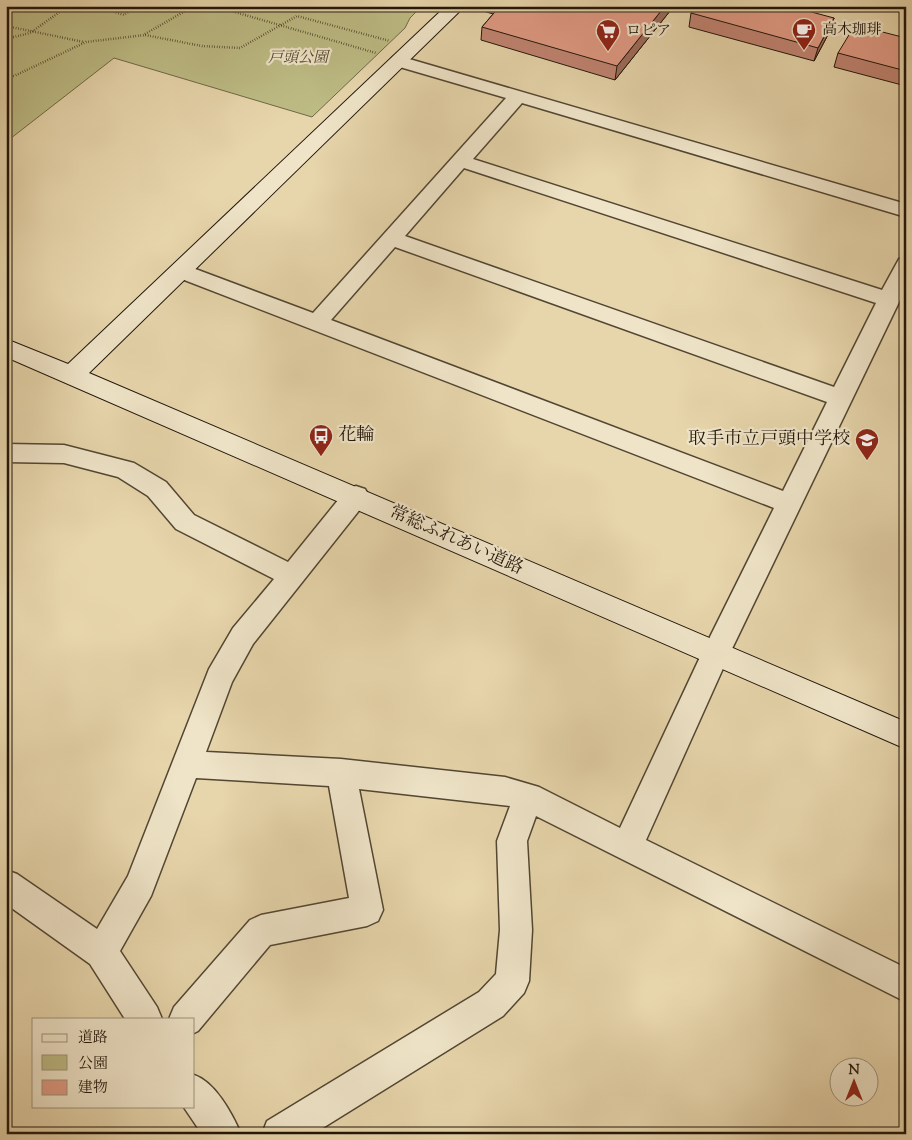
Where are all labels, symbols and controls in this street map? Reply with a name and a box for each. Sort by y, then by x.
cafe icon: 高木珈琲 [791,17,817,51]
supermarket icon: ロピア [595,18,621,52]
place label: 高木珈琲 [822,20,882,41]
place label: ロピア [626,21,671,42]
park label: 戸頭公園 [268,48,331,69]
bus stop icon: 花輪 [308,423,334,457]
place label: 花輪 [338,423,374,449]
place label: 取手市立戸頭中学校 [688,427,850,453]
school or university icon: 取手市立戸頭中学校 [854,427,880,461]
street label: 常総ふれあい道路 [385,500,527,582]
legend [32,1018,195,1108]
text: 道路 [78,1028,108,1049]
text: 公園 [78,1054,108,1075]
north arrow [830,1058,880,1108]
text: N [848,1061,860,1081]
text: 建物 [78,1078,108,1099]

